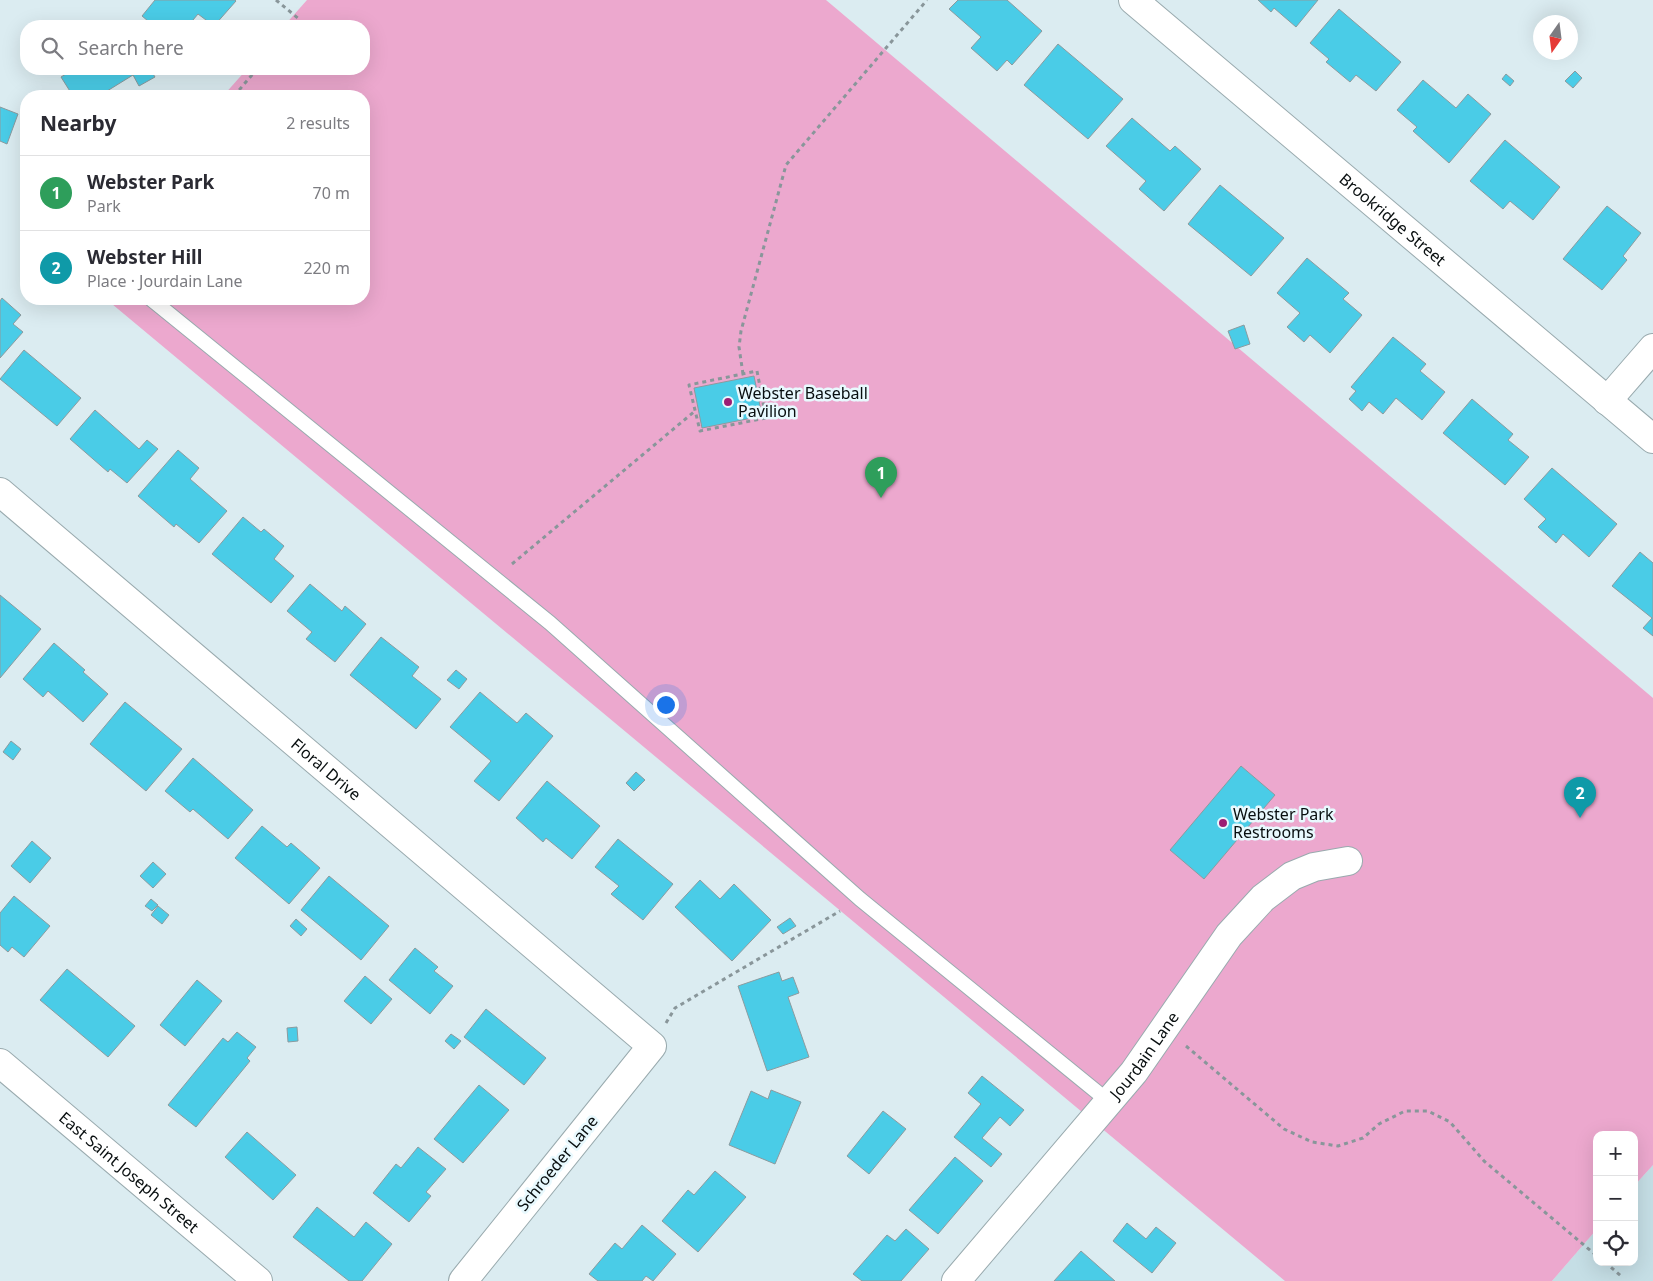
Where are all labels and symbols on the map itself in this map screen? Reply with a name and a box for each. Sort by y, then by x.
north arrow [1533,15,1578,60]
street label: Brookridge Street [1335,168,1451,271]
place label: Webster Baseball Pavilion [738,382,868,422]
marker: Webster Baseball Pavilion [722,396,734,408]
pin: 1 [865,457,897,498]
your location [653,692,679,718]
street label: Floral Drive [287,733,366,805]
pin: 2 [1564,777,1596,818]
place label: Webster Park Restrooms [1233,803,1334,843]
marker: Webster Park Restrooms [1217,817,1229,829]
street label: Jourdain Lane [1103,1007,1184,1105]
street label: East Saint Joseph Street [55,1107,204,1238]
street label: Schroeder Lane [512,1111,602,1215]

